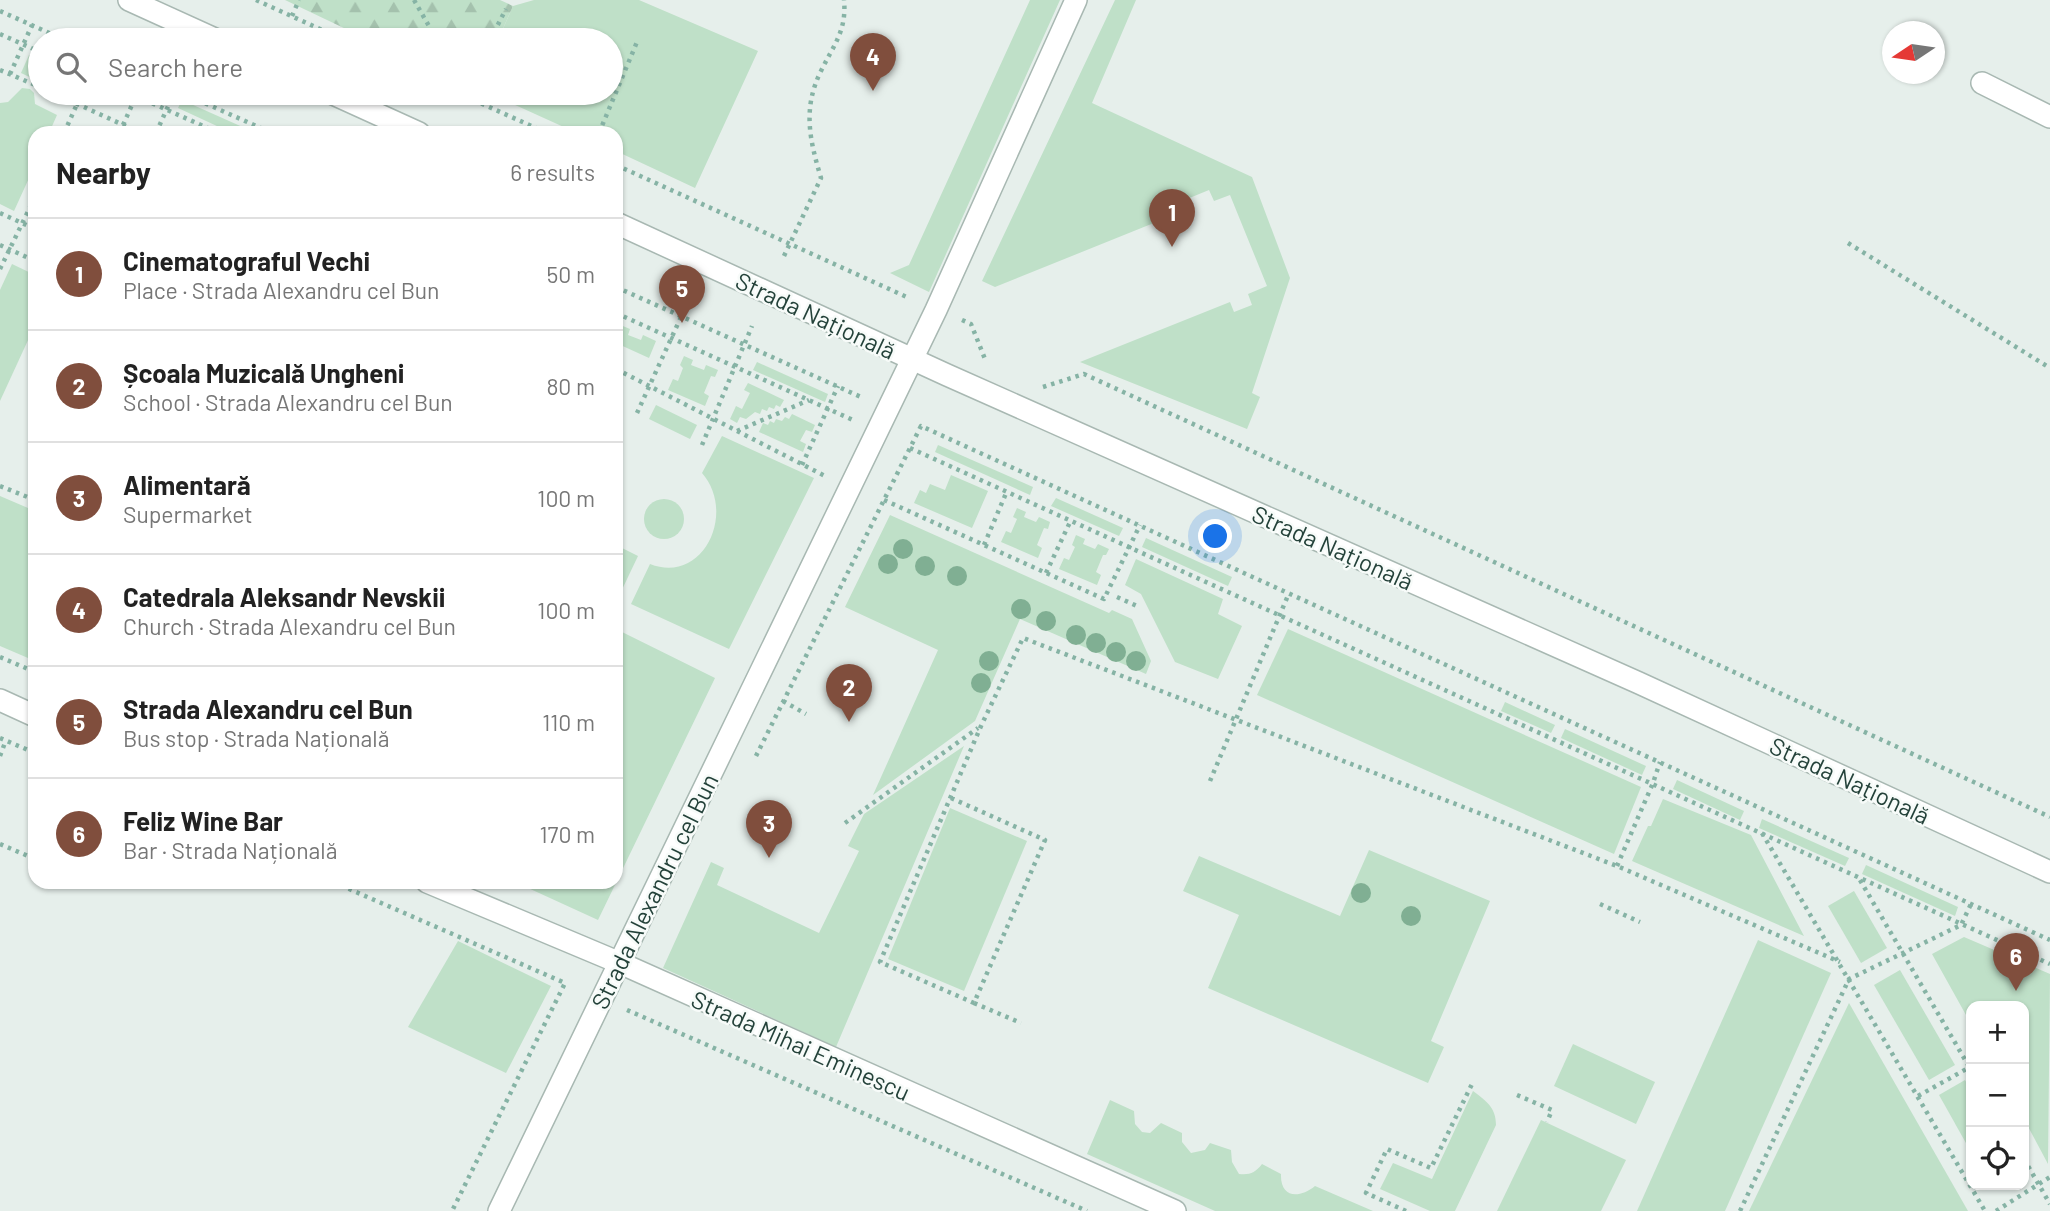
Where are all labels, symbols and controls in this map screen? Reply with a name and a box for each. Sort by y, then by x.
north arrow [1882,21,1945,84]
search box [28,28,623,105]
pin: 4 [850,33,896,91]
icon: search [52,48,90,86]
text: Search here [108,51,243,82]
text: Nearby [56,154,151,190]
text: 6 results [510,158,595,186]
pin: 1 [1149,189,1195,247]
text: Cinematograful Vechi [123,245,370,276]
text: 1 [75,260,83,288]
text: 50 m [547,260,595,288]
pin: 5 [659,265,705,323]
street label: Strada Națională [731,265,901,365]
text: Place · Strada Alexandru cel Bun [123,276,440,304]
text: Școala Muzicală Ungheni [123,357,404,388]
text: 2 [73,372,85,400]
text: 80 m [546,372,595,400]
text: School · Strada Alexandru cel Bun [123,388,453,416]
text: Alimentară [123,469,251,500]
text: 3 [73,484,85,512]
text: 100 m [537,484,595,512]
street label: Strada Națională [1248,499,1418,595]
text: Supermarket [123,500,253,528]
your location [1198,519,1232,553]
text: Catedrala Aleksandr Nevskii [123,581,445,612]
text: 4 [72,596,86,624]
text: 100 m [537,596,595,624]
text: Church · Strada Alexandru cel Bun [123,612,456,640]
pin: 2 [826,664,872,722]
text: Strada Alexandru cel Bun [123,693,413,724]
text: 5 [73,708,85,736]
text: 110 m [542,708,595,736]
text: Bus stop · Strada Națională [123,724,389,752]
street label: Strada Națională [1765,730,1935,830]
street label: Strada Alexandru cel Bun [584,769,724,1013]
pin: 3 [746,800,792,858]
text: Feliz Wine Bar [123,805,283,836]
text: 6 [73,820,85,848]
text: 170 m [539,820,595,848]
text: Bar · Strada Națională [123,836,337,864]
pin: 6 [1993,933,2039,991]
street label: Strada Mihai Eminescu [687,984,915,1106]
map controls [1966,1001,2029,1190]
button: + [1966,1001,2029,1064]
button: − [1966,1064,2029,1127]
button: locate [1966,1127,2029,1190]

